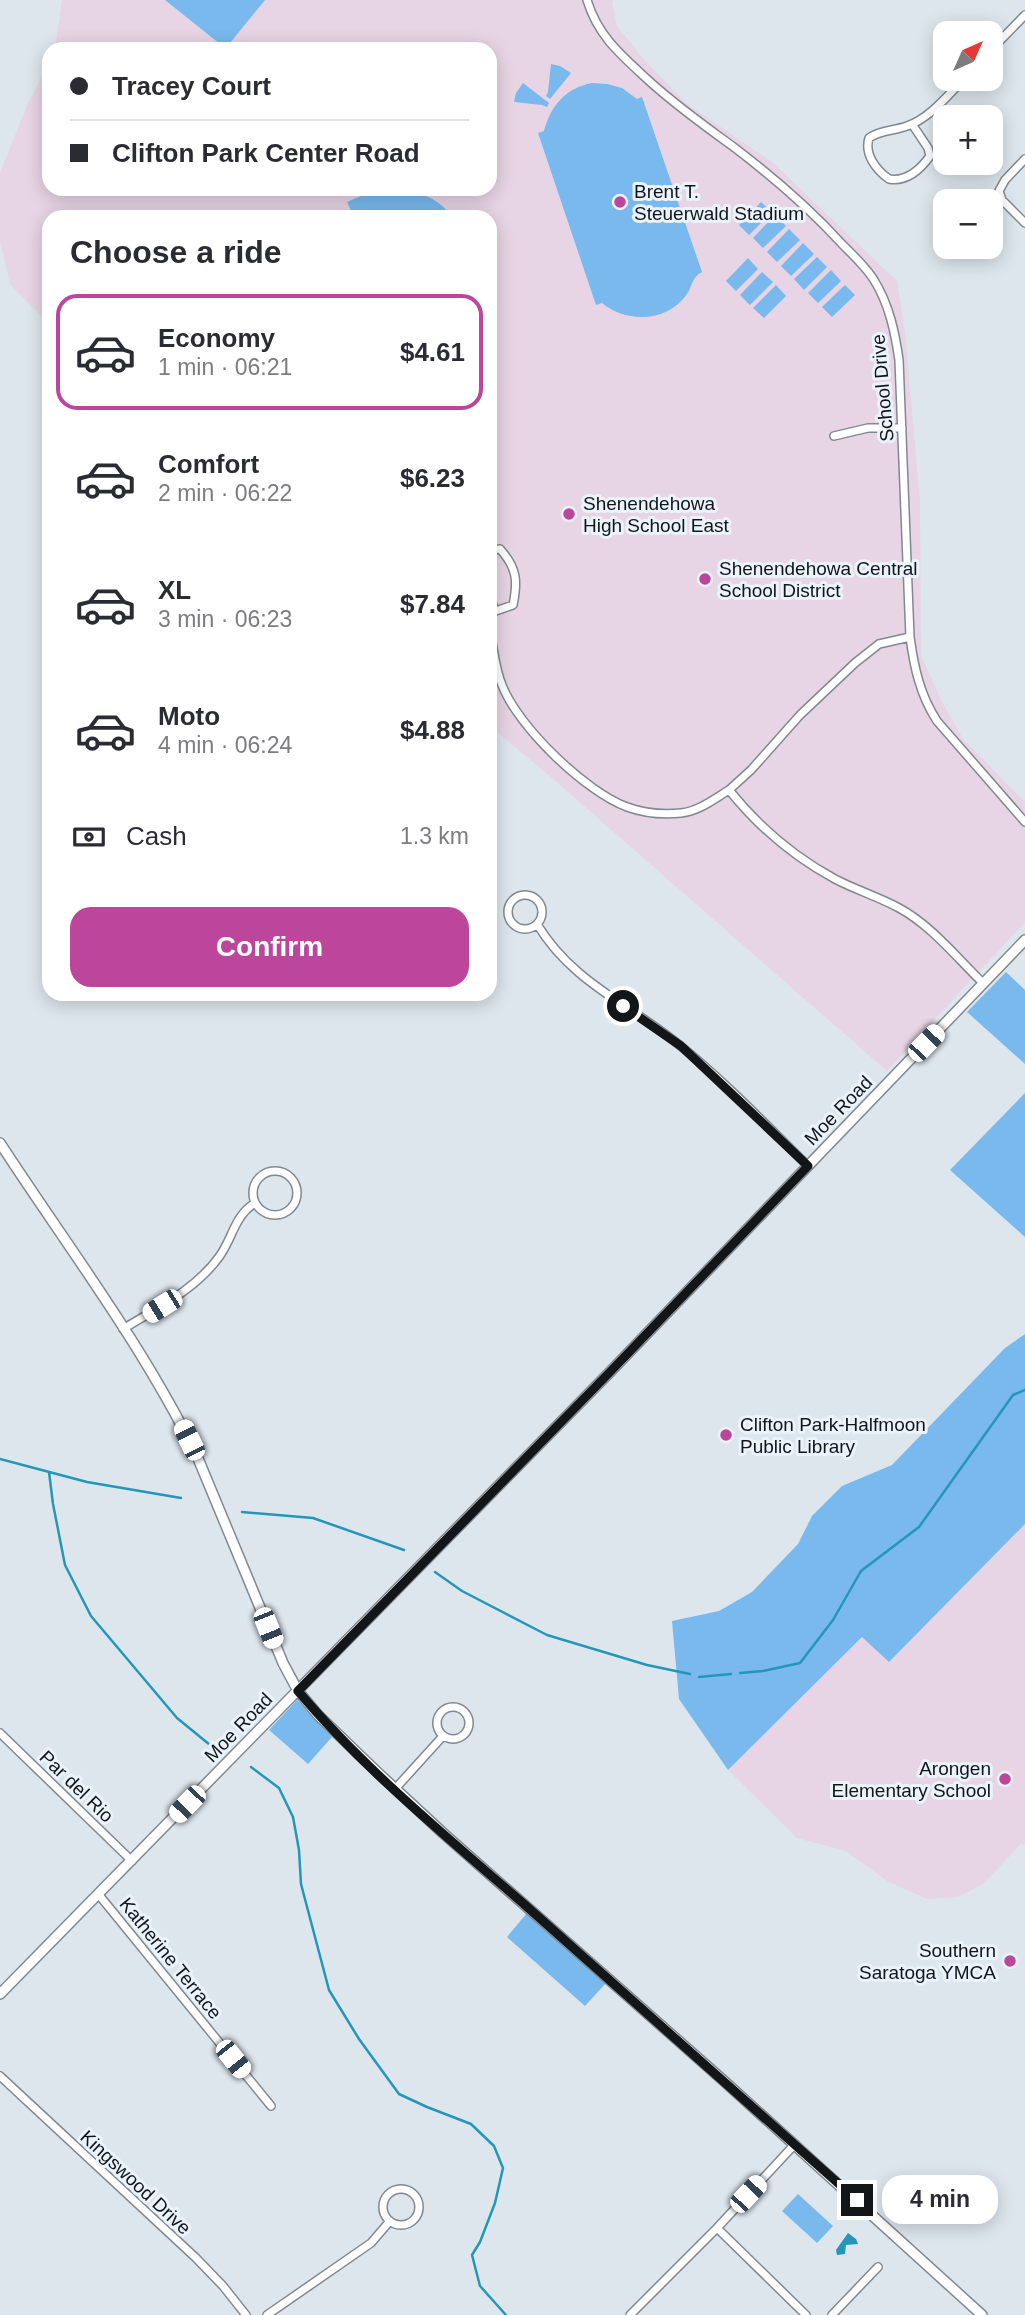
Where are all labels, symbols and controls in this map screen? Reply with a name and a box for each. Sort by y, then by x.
north arrow [933,21,1003,91]
map controls [933,21,1003,259]
text: Tracey Court [112,71,271,101]
button: + [933,105,1003,175]
text: Clifton Park Center Road [112,138,420,168]
place label: Brent T. Steuerwald Stadium [634,181,804,224]
button: − [933,189,1003,259]
marker: Brent T. Steuerwald Stadium [612,194,628,210]
text: Choose a ride [70,234,282,270]
icon: car [74,321,137,384]
text: Economy [158,323,275,353]
street label: School Drive [867,333,898,443]
text: $4.61 [400,337,465,367]
text: 1 min · 06:21 [158,354,292,380]
icon: car [74,447,137,510]
text: Comfort [158,449,259,479]
text: $6.23 [400,463,465,493]
text: 2 min · 06:22 [158,480,292,506]
place label: Shenendehowa High School East [583,493,729,536]
marker: Shenendehowa High School East [561,506,577,522]
place label: Shenendehowa Central School District [719,558,918,601]
marker: Shenendehowa Central School District [697,571,713,587]
icon: car [74,573,137,636]
text: XL [158,575,191,605]
text: $7.84 [400,589,465,619]
text: 3 min · 06:23 [158,606,292,632]
icon: car [74,699,137,762]
text: Moto [158,701,220,731]
text: $4.88 [400,715,465,745]
text: 4 min · 06:24 [158,732,292,758]
icon: cash [70,818,108,856]
text: Cash [126,821,187,851]
text: 1.3 km [400,823,469,849]
button: Confirm [70,907,469,987]
route start [607,990,639,1022]
car [904,1021,949,1065]
street label: Moe Road [800,1072,876,1149]
car [139,1286,186,1326]
place label: Clifton Park-Halfmoon Public Library [740,1414,926,1457]
car [171,1417,208,1463]
marker: Clifton Park-Halfmoon Public Library [718,1427,734,1443]
car [251,1605,286,1651]
street label: Moe Road [200,1689,276,1766]
street label: Par del Rio [36,1746,118,1827]
place label: Arongen Elementary School [832,1758,991,1801]
marker: Arongen Elementary School [997,1771,1013,1787]
car [165,1782,210,1826]
street label: Katherine Terrace [115,1894,226,2023]
place label: Southern Saratoga YMCA [859,1940,996,1983]
marker: Southern Saratoga YMCA [1002,1953,1018,1969]
car [212,2036,255,2082]
street label: Kingswood Drive [76,2126,195,2239]
car [726,2171,771,2217]
callout: 4 min [882,2176,997,2224]
route end [841,2184,873,2216]
text: 4 min [910,2186,970,2212]

